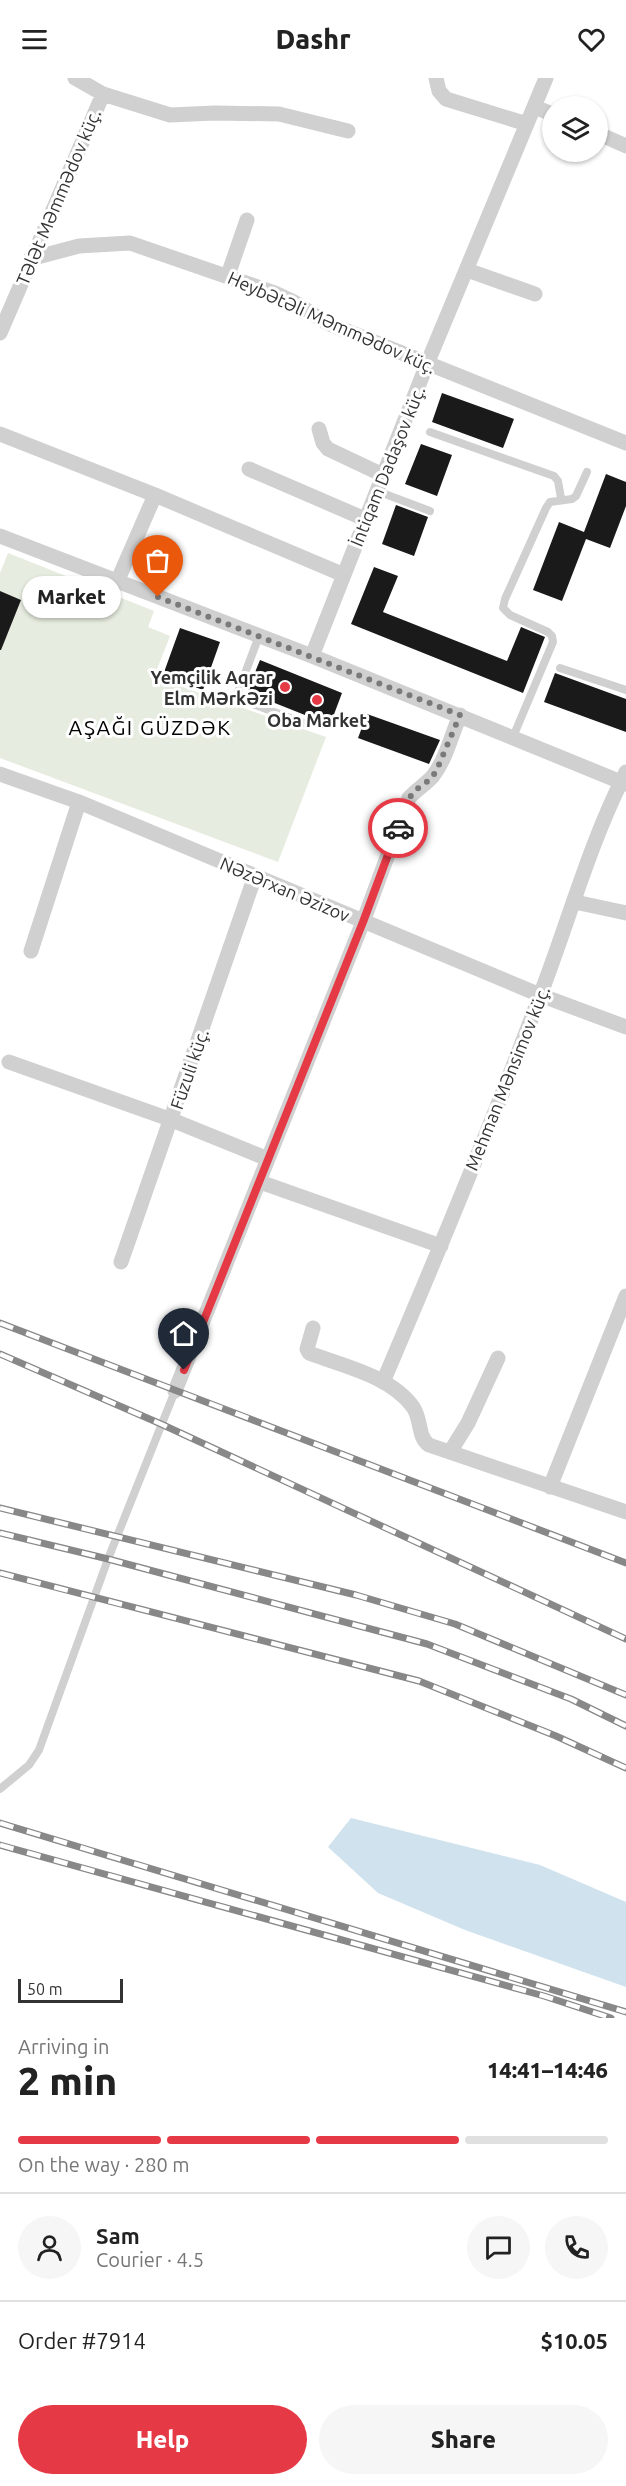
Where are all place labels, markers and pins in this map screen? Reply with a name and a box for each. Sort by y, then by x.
pin [132,535,183,597]
callout: Market [23,576,122,618]
place label: Yemçilik Aqrar Elm Mərkəzi [151,667,274,708]
marker: Yemçilik Aqrar Elm Mərkəzi [278,680,292,694]
marker: Oba Market [310,693,324,707]
place label: Oba Market [267,710,367,730]
pin [158,1308,209,1370]

